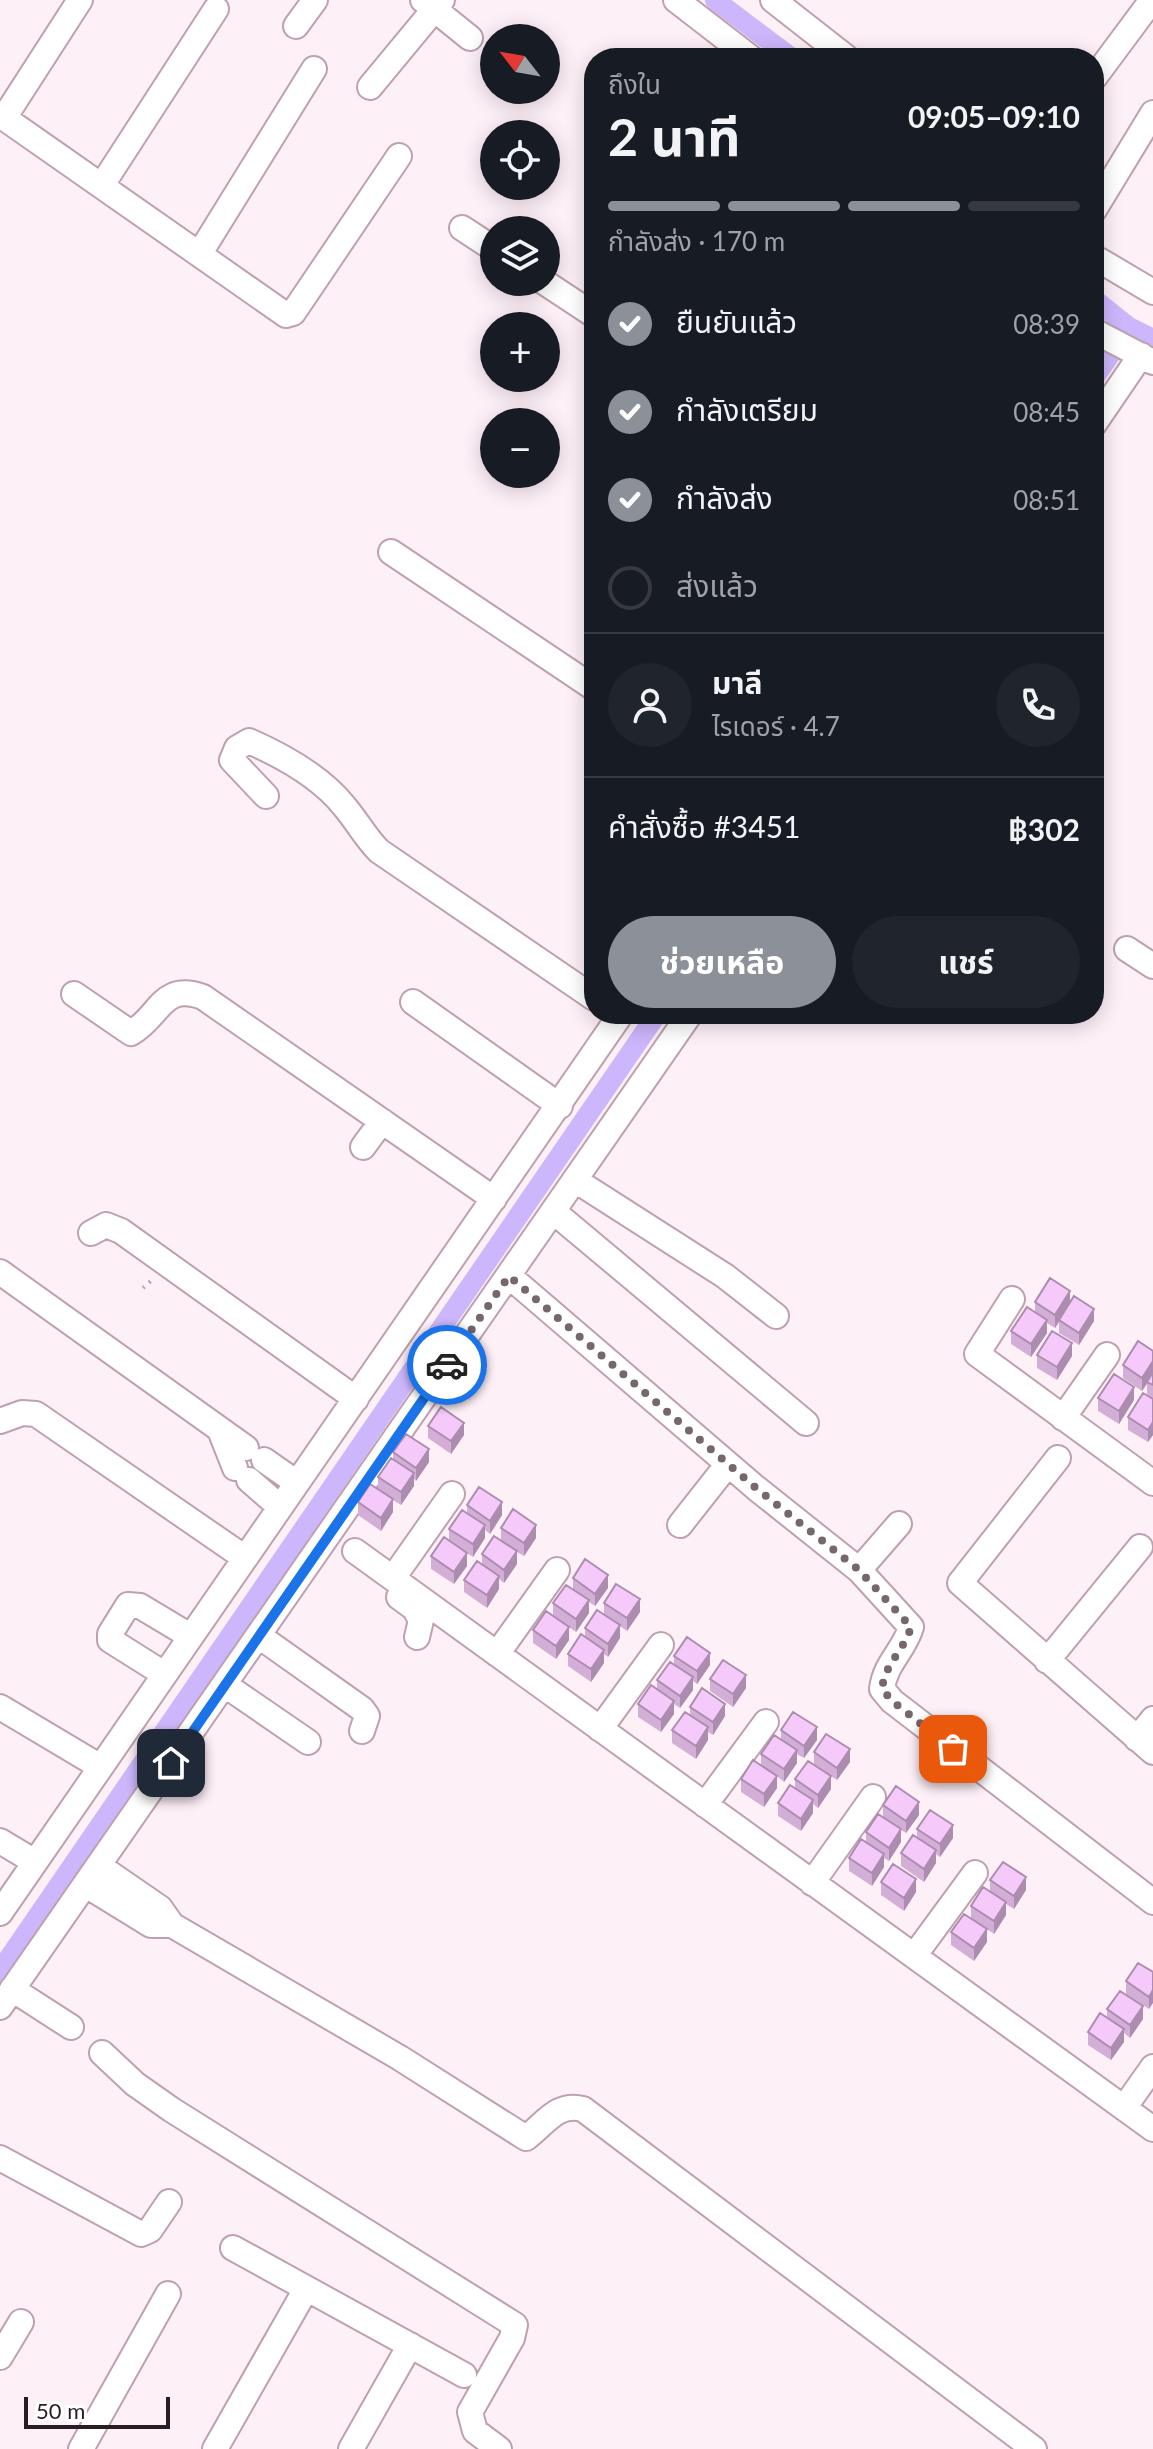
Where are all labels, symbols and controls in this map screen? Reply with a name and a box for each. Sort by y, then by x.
north arrow [480,24,560,104]
map controls [480,24,560,488]
text: ถึงใน [608,68,661,100]
text: 09:05–09:10 [908,98,1080,134]
text: 2 นาที [608,105,741,167]
button: locate [480,120,560,200]
button: layers [480,216,560,296]
text: กำลังส่ง · 170 m [608,225,785,257]
icon: check [608,302,652,346]
text: ยืนยันแล้ว [676,303,797,339]
text: 08:39 [1013,308,1080,340]
button: + [480,312,560,392]
icon: check [608,390,652,434]
text: กำลังเตรียม [676,391,818,427]
text: 08:45 [1013,396,1080,428]
button: − [480,408,560,488]
icon: check [608,478,652,522]
text: กำลังส่ง [676,479,773,515]
text: 08:51 [1013,484,1080,516]
text: ส่งแล้ว [676,567,758,603]
button: person [608,663,692,747]
button: phone [996,663,1080,747]
text: มาลี [712,664,762,700]
text: ไรเดอร์ · 4.7 [712,710,840,742]
text: คำสั่งซื้อ #3451 [608,808,800,844]
text: ฿302 [1008,811,1080,847]
button: ช่วยเหลือ [608,916,836,1008]
button: แชร์ [852,916,1080,1008]
courier [407,1325,487,1405]
icon: car [425,1343,469,1387]
pin [919,1715,987,1783]
icon: bag [931,1727,975,1771]
pin [137,1729,205,1797]
icon: home [149,1741,193,1785]
scale bar [24,2393,170,2429]
text: 50 m [36,2397,85,2424]

